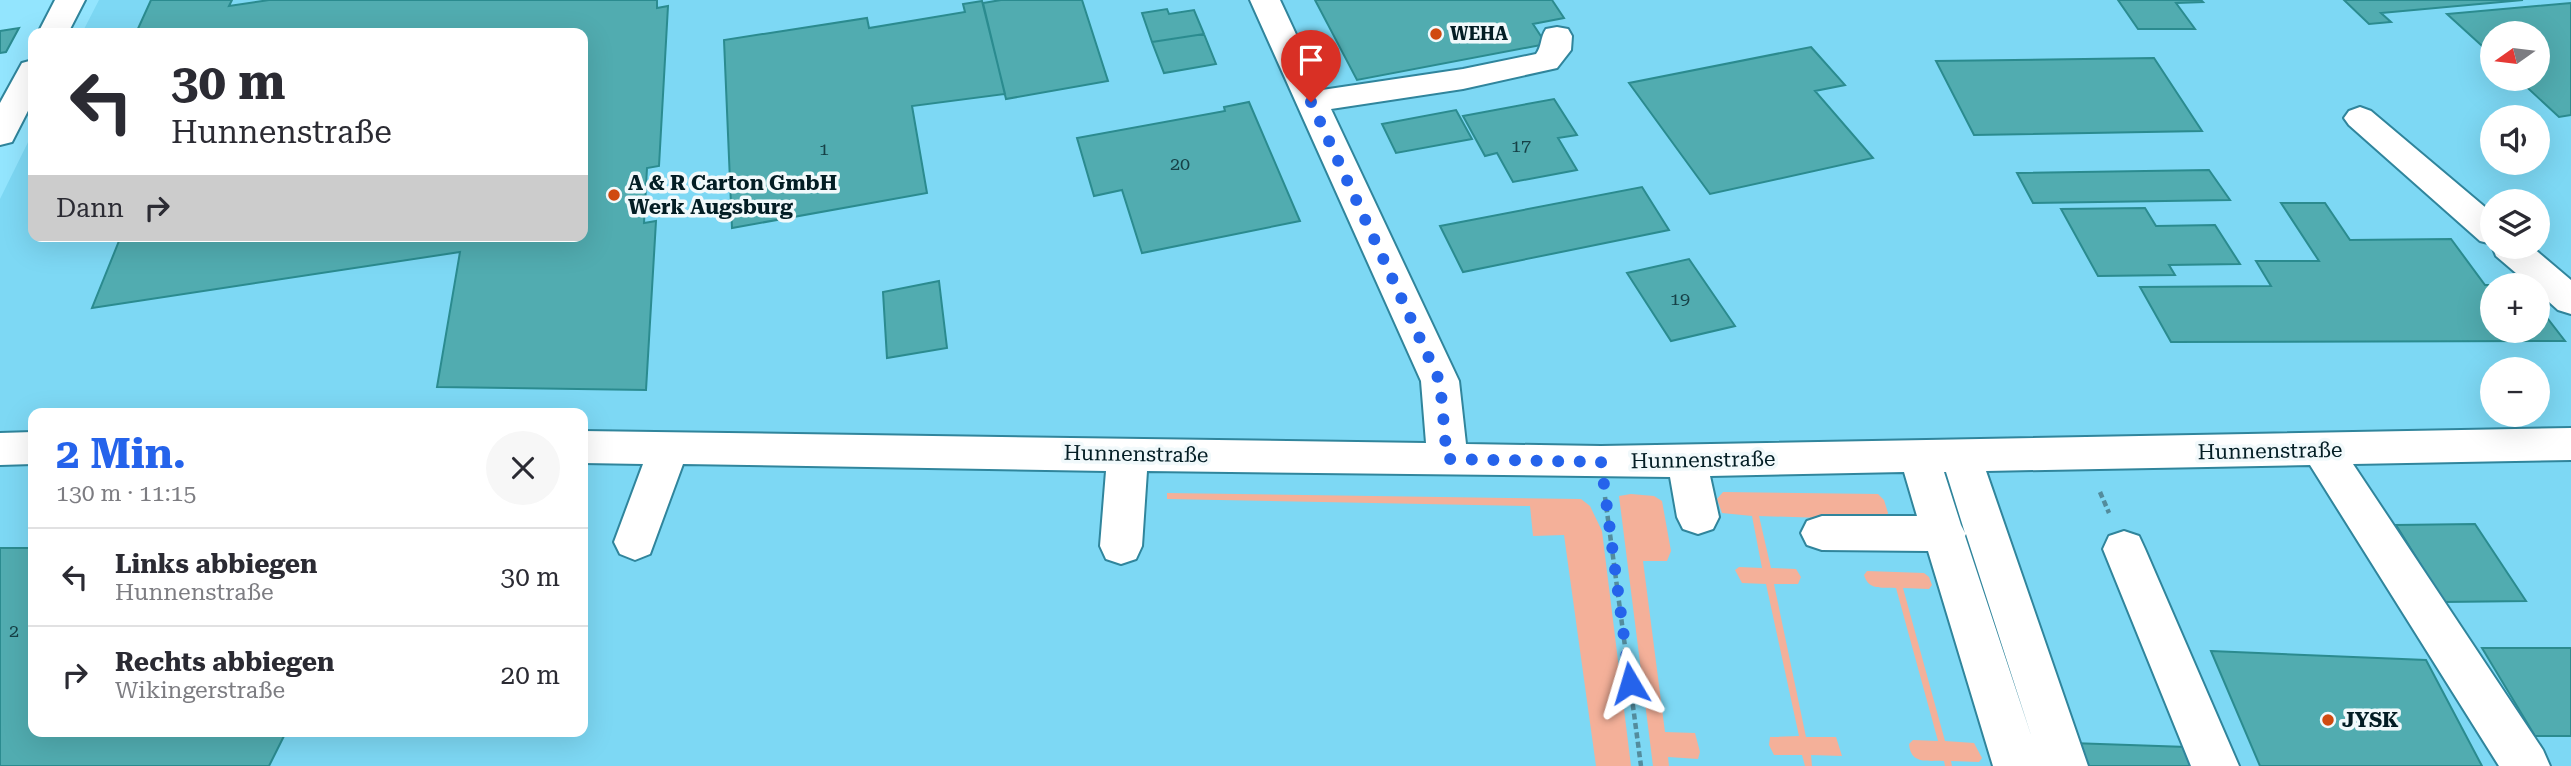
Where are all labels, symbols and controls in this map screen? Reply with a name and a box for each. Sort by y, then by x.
north arrow [2480,21,2550,91]
map controls [2480,21,2550,427]
place label: WEHA [1450,23,1508,44]
marker: WEHA [1428,26,1444,42]
pin [1281,30,1341,102]
icon: arrive [1292,41,1330,79]
text: 30 m [171,54,286,111]
icon: left [56,56,147,147]
button: sound [2480,105,2550,175]
text: Hunnenstraße [171,113,392,151]
house number: 17 [1511,135,1531,156]
house number: 1 [819,138,829,159]
house number: 20 [1170,153,1190,174]
place label: A & R Carton GmbH Werk Augsburg [628,171,837,219]
marker: A & R Carton GmbH Werk Augsburg [606,187,622,203]
icon: right [138,189,176,227]
button: layers [2480,189,2550,259]
text: Dann [56,193,124,223]
button: + [2480,273,2550,343]
house number: 19 [1670,288,1690,309]
button: − [2480,357,2550,427]
text: 2 Min. [56,429,186,478]
button: close [486,431,560,505]
street label: Hunnenstraße [2197,438,2343,464]
street label: Hunnenstraße [1063,441,1209,467]
street label: Hunnenstraße [1630,447,1776,473]
text: 130 m · 11:15 [56,480,196,507]
text: Links abbiegen [115,549,318,579]
icon: left [56,558,94,596]
text: 30 m [501,562,560,592]
text: Hunnenstraße [115,579,274,606]
house number: 2 [9,620,19,641]
position arrow [1593,646,1667,720]
text: Rechts abbiegen [115,647,334,677]
icon: right [56,656,94,694]
text: 20 m [501,660,560,690]
text: Wikingerstraße [115,677,285,704]
place label: JYSK [2342,708,2399,732]
marker: JYSK [2320,712,2336,728]

